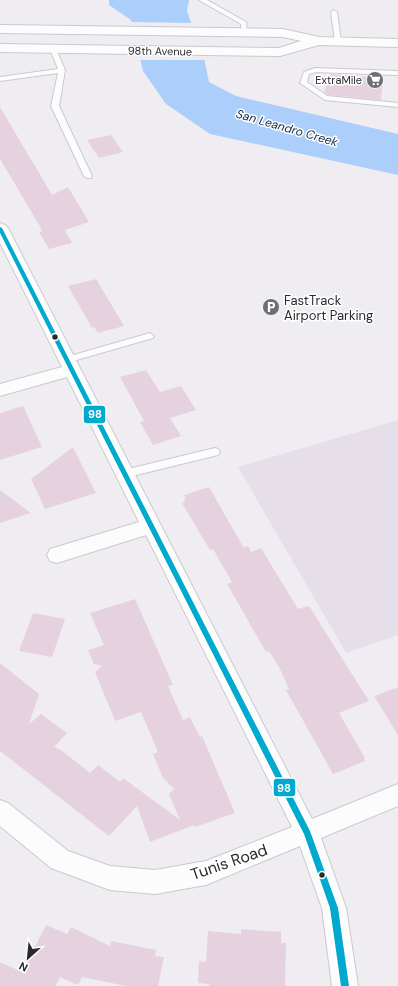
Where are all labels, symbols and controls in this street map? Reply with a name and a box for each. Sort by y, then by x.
street label: 98th Avenue [128,43,192,59]
supermarket icon: ExtraMile [365,70,385,90]
place label: ExtraMile [315,73,362,87]
water label: San Leandro Creek [234,106,341,150]
place label: FastTrack Airport Parking [284,292,373,324]
parking icon: FastTrack Airport Parking [261,297,281,317]
unlabelled marker [50,332,60,342]
line badge: 98 [83,405,106,424]
text: 98 [88,407,102,421]
line badge: 98 [273,778,296,797]
text: 98 [277,781,291,795]
street label: Tunis Road [188,839,270,885]
unlabelled marker [317,870,327,880]
north arrow [8,938,48,978]
text: N [17,959,30,975]

